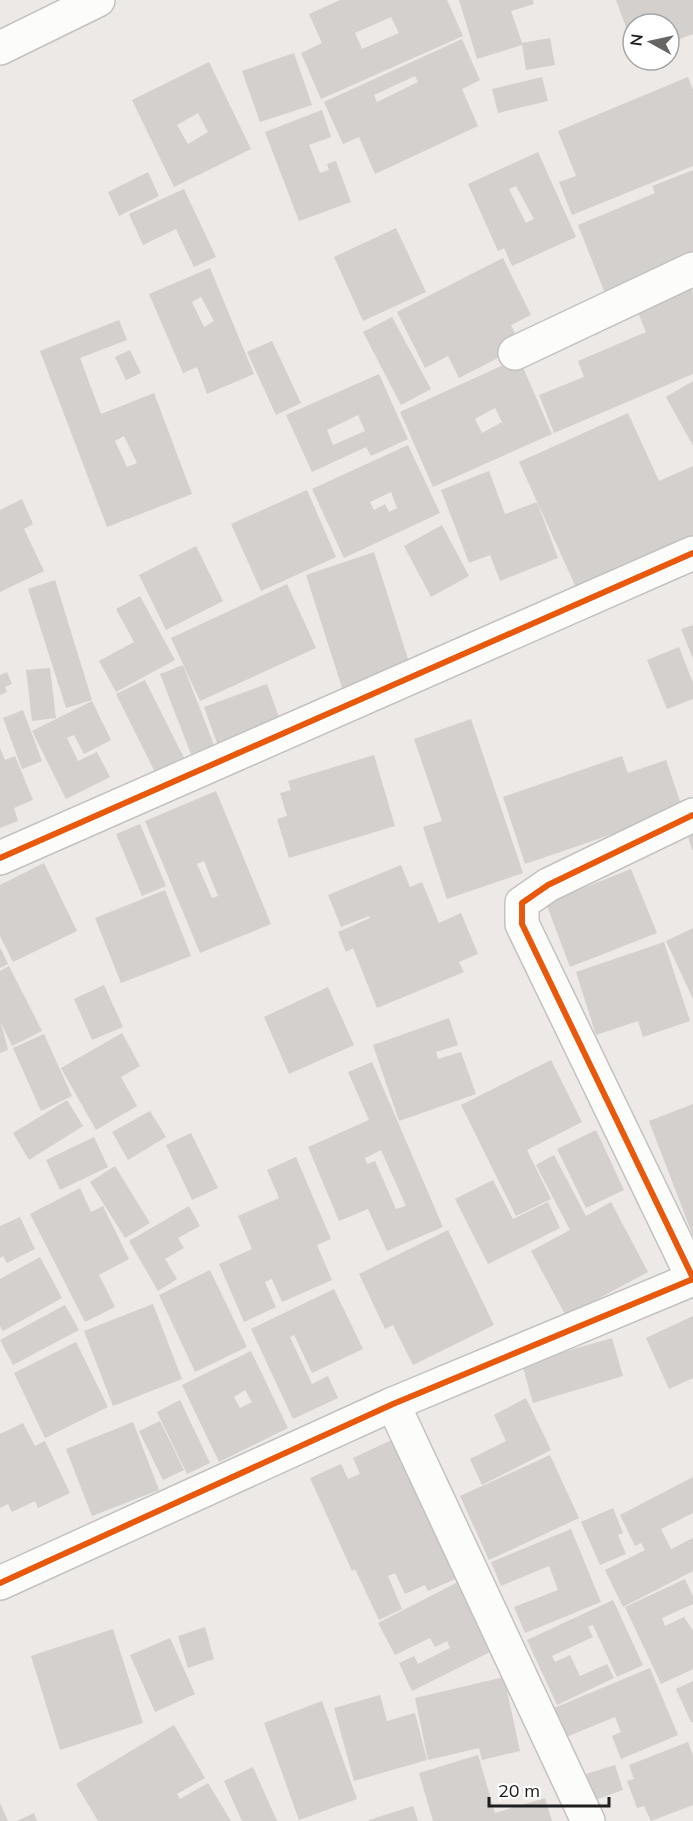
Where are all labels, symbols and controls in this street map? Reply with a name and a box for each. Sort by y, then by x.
north arrow [621,12,681,72]
text: N [625,33,647,47]
scale bar [489,1770,609,1808]
text: 20 m [498,1779,540,1802]

